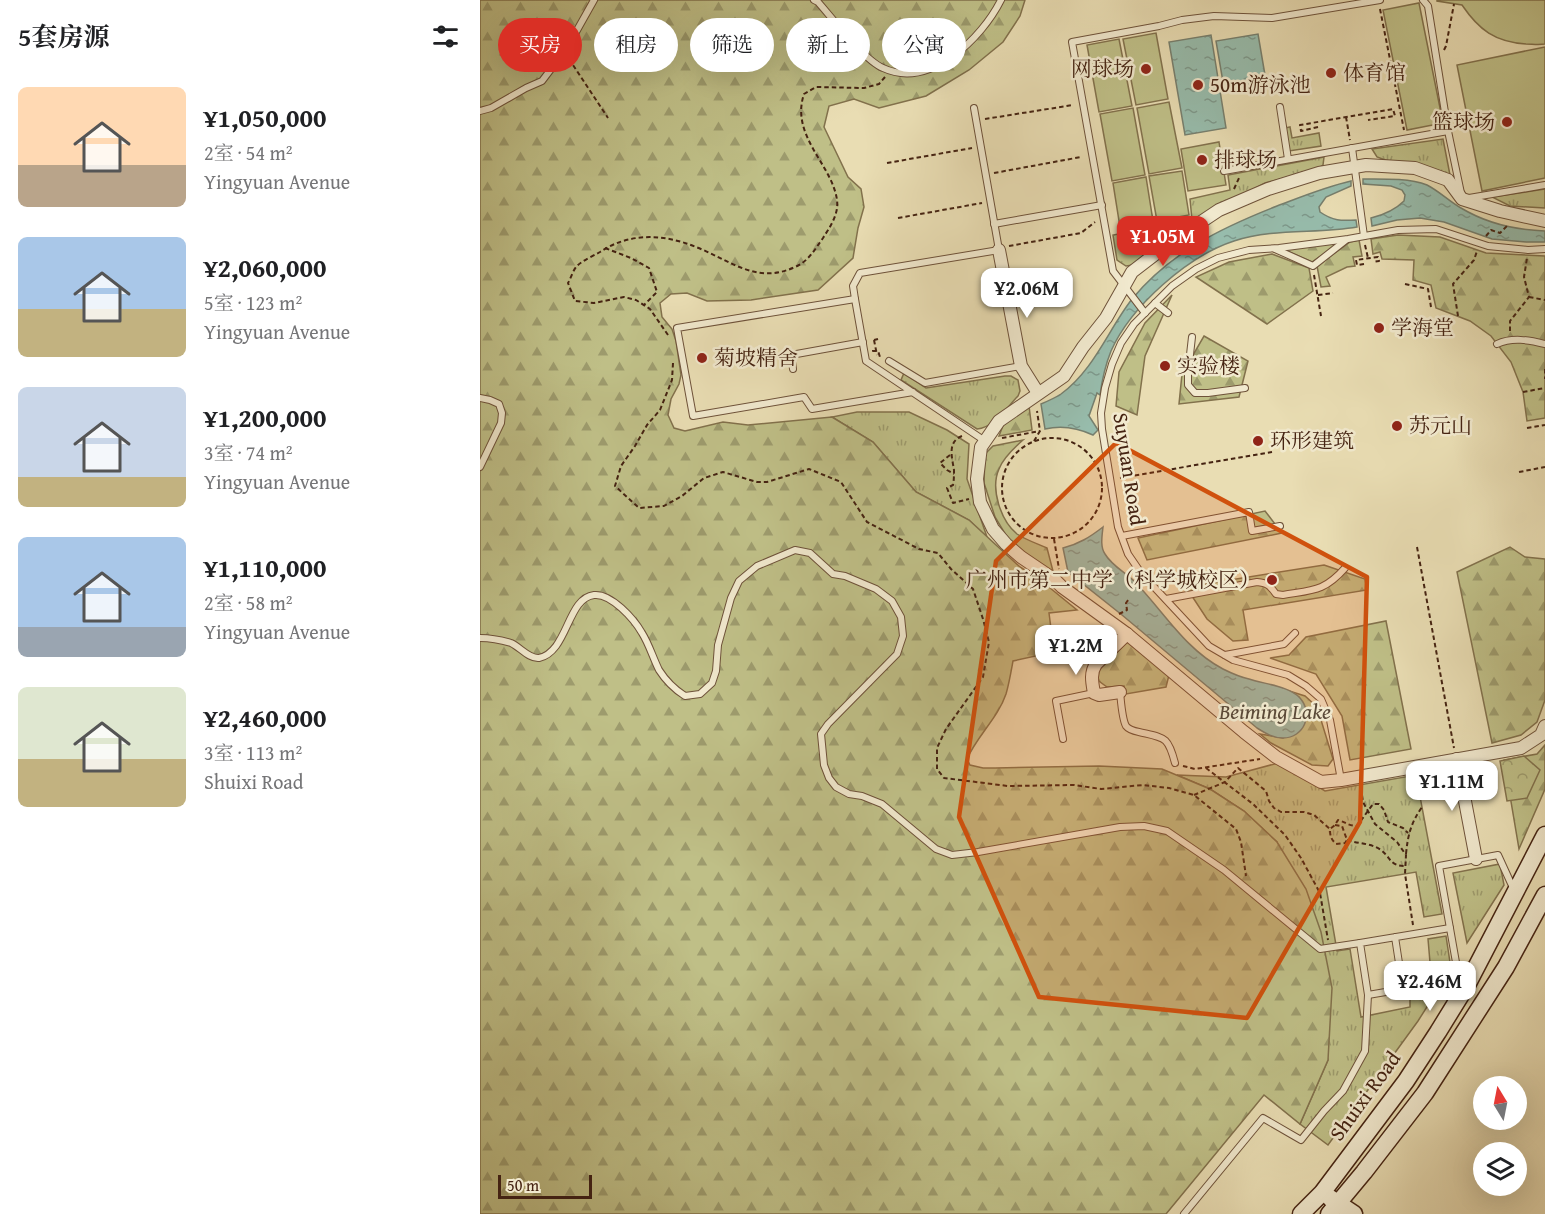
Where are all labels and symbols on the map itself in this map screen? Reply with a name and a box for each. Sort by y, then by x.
place label: 网球场 [1071,53,1134,84]
place label: 体育馆 [1343,57,1406,88]
marker: 网球场 [1139,62,1153,76]
marker: 体育馆 [1324,66,1338,80]
place label: 50m游泳池 [1210,69,1310,100]
marker: 50m游泳池 [1191,78,1205,92]
place label: 篮球场 [1432,106,1495,137]
marker: 篮球场 [1500,115,1514,129]
place label: 排球场 [1214,144,1277,175]
marker: 排球场 [1195,153,1209,167]
pin: ¥1.05M [1114,216,1212,267]
pin: ¥2.06M [978,268,1076,319]
place label: 学海堂 [1391,312,1454,343]
marker: 学海堂 [1372,321,1386,335]
place label: 菊坡精舍 [714,342,798,373]
place label: 实验楼 [1177,350,1240,381]
marker: 菊坡精舍 [695,351,709,365]
marker: 实验楼 [1158,359,1172,373]
street label: Suyuan Road [1105,410,1154,528]
place label: 苏元山 [1409,410,1472,441]
marker: 苏元山 [1390,419,1404,433]
place label: 环形建筑 [1270,425,1354,456]
marker: 环形建筑 [1251,434,1265,448]
place label: 广州市第二中学（科学城校区） [966,564,1260,595]
marker: 广州市第二中学（科学城校区） [1265,573,1279,587]
pin: ¥1.2M [1034,625,1118,676]
water label: Beiming Lake [1218,695,1331,727]
pin: ¥1.11M [1403,761,1501,812]
pin: ¥2.46M [1381,961,1479,1012]
street label: Shuixi Road [1321,1044,1408,1147]
north arrow [1473,1076,1527,1130]
scale bar [498,1172,592,1200]

